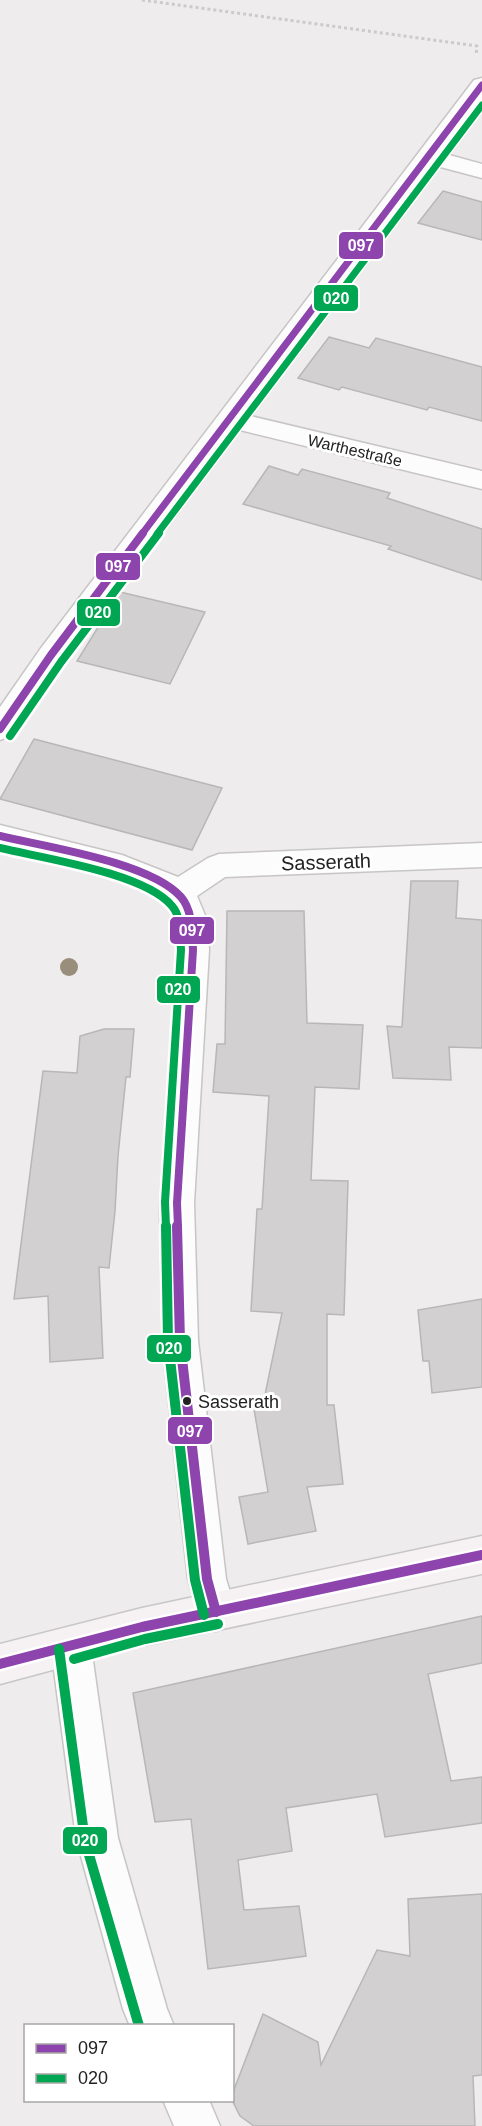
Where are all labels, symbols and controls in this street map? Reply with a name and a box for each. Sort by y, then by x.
line badge: 097 [338,231,384,260]
text: 097 [348,237,374,254]
line badge: 020 [313,284,359,312]
text: 020 [323,290,349,307]
street label: Warthestraße [306,431,404,470]
line badge: 097 [95,552,141,581]
text: 097 [105,558,131,575]
line badge: 020 [76,598,121,627]
text: 020 [85,604,111,621]
street label: Sasserath [281,849,371,875]
line badge: 097 [169,916,215,945]
text: 097 [179,922,205,939]
line badge: 020 [156,975,201,1004]
text: 020 [165,981,191,998]
line badge: 020 [146,1334,192,1363]
text: 020 [156,1340,182,1357]
place label: Sasserath [198,1392,279,1412]
marker: Sasserath [181,1395,193,1407]
line badge: 097 [167,1416,213,1445]
text: 097 [177,1423,203,1440]
line badge: 020 [62,1826,108,1855]
text: 020 [72,1832,98,1849]
legend [24,2024,234,2102]
text: 097 [78,2038,108,2058]
text: 020 [78,2068,108,2088]

